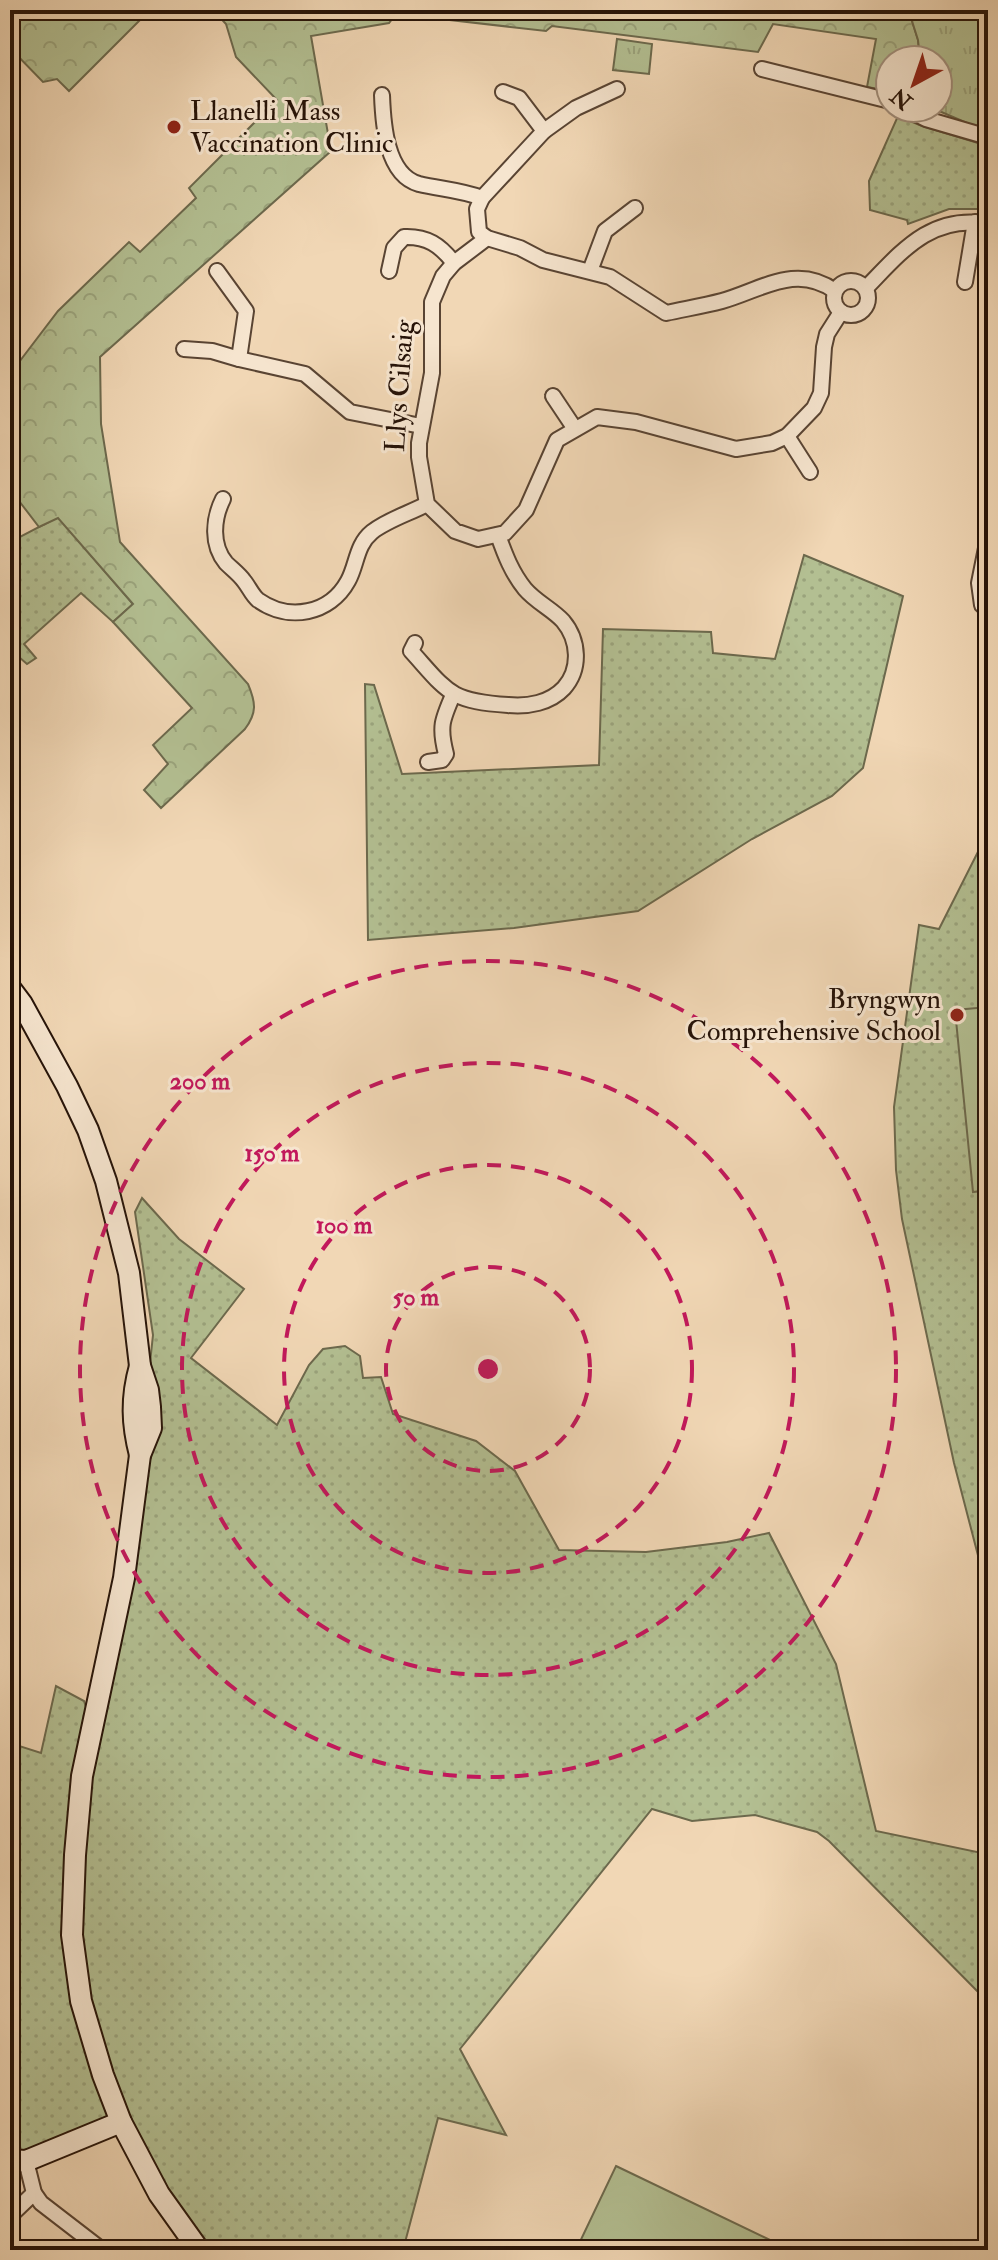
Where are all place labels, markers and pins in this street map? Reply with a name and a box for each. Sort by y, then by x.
place label: Llanelli Mass Vaccination Clinic [190,94,393,161]
marker: Llanelli Mass Vaccination Clinic [165,118,183,136]
place label: Bryngwyn Comprehensive School [687,982,941,1049]
marker: Bryngwyn Comprehensive School [948,1006,966,1024]
centre of rings [474,1355,502,1383]

